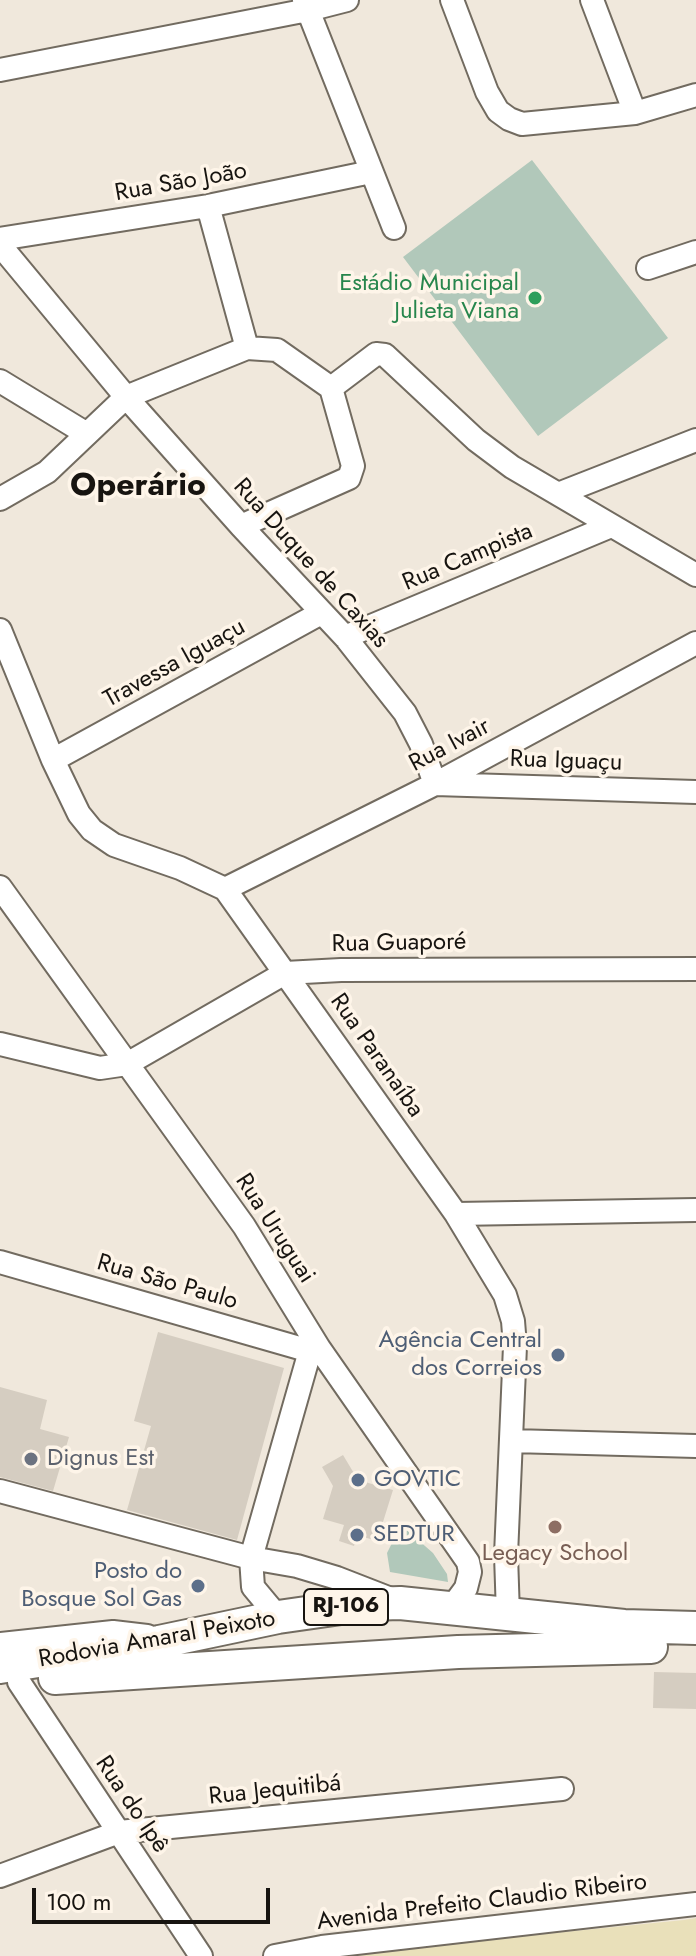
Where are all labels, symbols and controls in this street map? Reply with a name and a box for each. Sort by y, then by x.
street label: Rua São João [113,157,249,209]
place label: Estádio Municipal Julieta Viana [339,270,519,326]
marker: Estádio Municipal Julieta Viana [526,289,544,307]
district label: Operário [70,468,206,506]
street label: Rua Duque de Caxias [226,473,394,655]
street label: Rua Campista [399,518,537,598]
street label: Travessa Iguaçu [99,613,251,715]
street label: Rua Ivair [405,713,495,779]
street label: Rua Iguaçu [509,746,623,778]
street label: Rua Guaporé [331,928,467,960]
street label: Rua Paranaíba [323,989,429,1123]
street label: Rua Uruguai [228,1169,320,1289]
street label: Rua São Paulo [93,1249,241,1317]
place label: Agência Central dos Correios [379,1327,542,1383]
marker: Agência Central dos Correios [549,1346,567,1364]
place label: Dignus Est [47,1445,154,1473]
marker: Dignus Est [22,1450,40,1468]
place label: GOVTIC [374,1466,461,1494]
marker: GOVTIC [349,1471,367,1489]
marker: Legacy School [546,1518,564,1536]
place label: SEDTUR [373,1521,455,1549]
marker: SEDTUR [348,1526,366,1544]
place label: Legacy School [482,1540,628,1568]
place label: Posto do Bosque Sol Gas [21,1558,182,1614]
marker: Posto do Bosque Sol Gas [189,1577,207,1595]
road number: RJ-106 [304,1589,388,1625]
street label: Rodovia Amaral Peixoto [36,1605,278,1675]
street label: Rua do Ipê [88,1751,174,1859]
street label: Rua Jequitibá [207,1770,343,1812]
street label: Avenida Prefeito Claudio Ribeiro [315,1868,649,1938]
scale bar [36,1872,274,1922]
text: 100 m [46,1884,112,1919]

